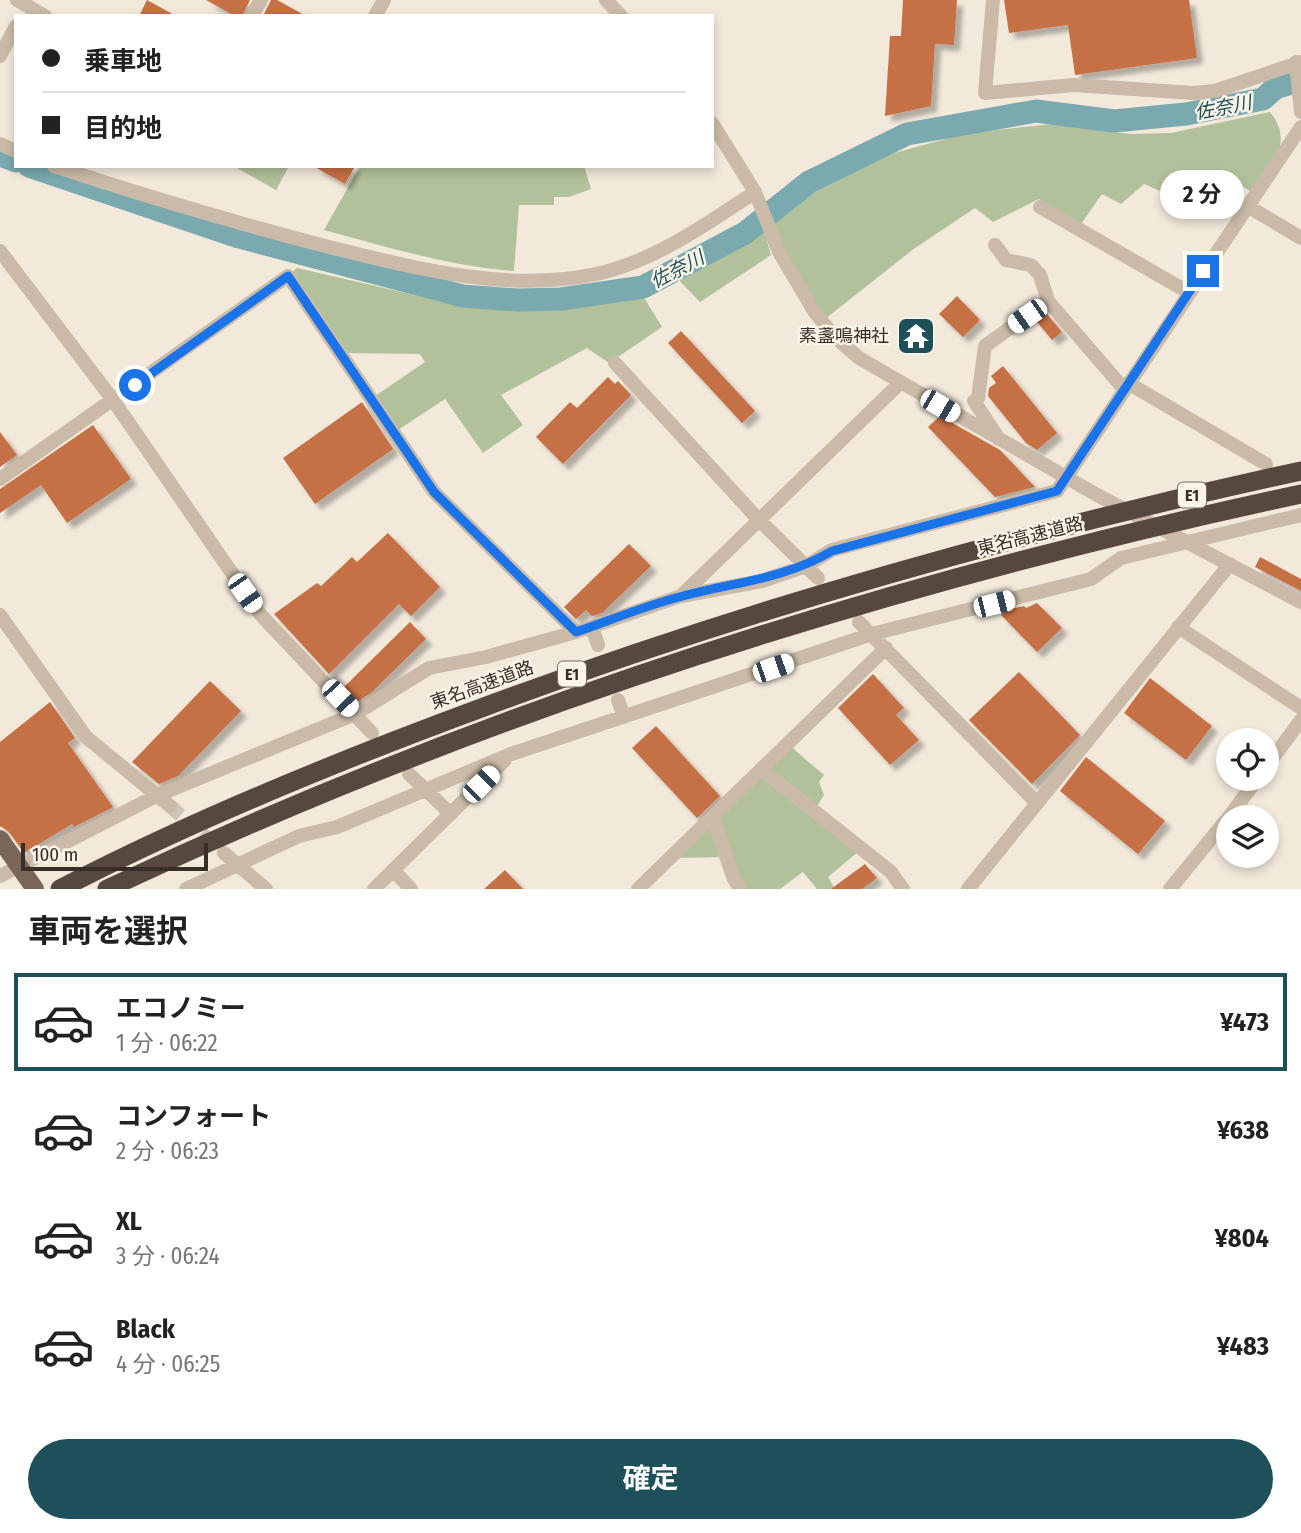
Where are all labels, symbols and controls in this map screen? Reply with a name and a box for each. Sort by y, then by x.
text: 乗車地 [84,46,162,77]
water label: 佐奈川 [1193,90,1255,124]
text: 目的地 [84,113,162,144]
callout: 2 分 [1161,170,1245,218]
text: 2 分 [1183,180,1221,208]
water label: 佐奈川 [647,245,710,293]
route end [1187,255,1219,287]
car [1004,295,1051,337]
temple icon: 素盞鳴神社 [895,315,937,357]
place label: 素盞鳴神社 [799,325,889,347]
route start [119,369,151,401]
car [917,386,964,426]
road number: E1 [1178,482,1206,508]
street label: 東名高速道路 [975,512,1085,560]
car [225,570,266,616]
car [972,589,1017,619]
car [750,651,797,685]
street label: 東名高速道路 [427,656,537,714]
road number: E1 [558,662,586,687]
car [318,676,363,720]
map controls [1216,728,1279,868]
button: locate [1216,728,1279,791]
car [459,762,504,806]
button: layers [1216,805,1279,868]
scale bar [21,840,208,872]
text: 100 m [32,843,78,866]
text: 車両を選択 [28,912,188,950]
icon: car [32,991,95,1054]
text: エコノミー [116,993,246,1024]
text: ¥473 [1220,1007,1269,1038]
text: 1 分 · 06:22 [116,1029,218,1057]
icon: car [32,1099,95,1162]
text: コンフォート [116,1101,271,1132]
text: ¥638 [1217,1115,1269,1146]
text: 2 分 · 06:23 [116,1137,219,1165]
text: XL [116,1206,142,1237]
icon: car [32,1207,95,1270]
text: ¥804 [1215,1223,1269,1254]
text: 3 分 · 06:24 [116,1242,220,1270]
text: Black [116,1314,175,1345]
icon: car [32,1315,95,1378]
text: ¥483 [1217,1331,1269,1362]
text: 4 分 · 06:25 [116,1350,220,1378]
button: 確定 [28,1439,1273,1519]

